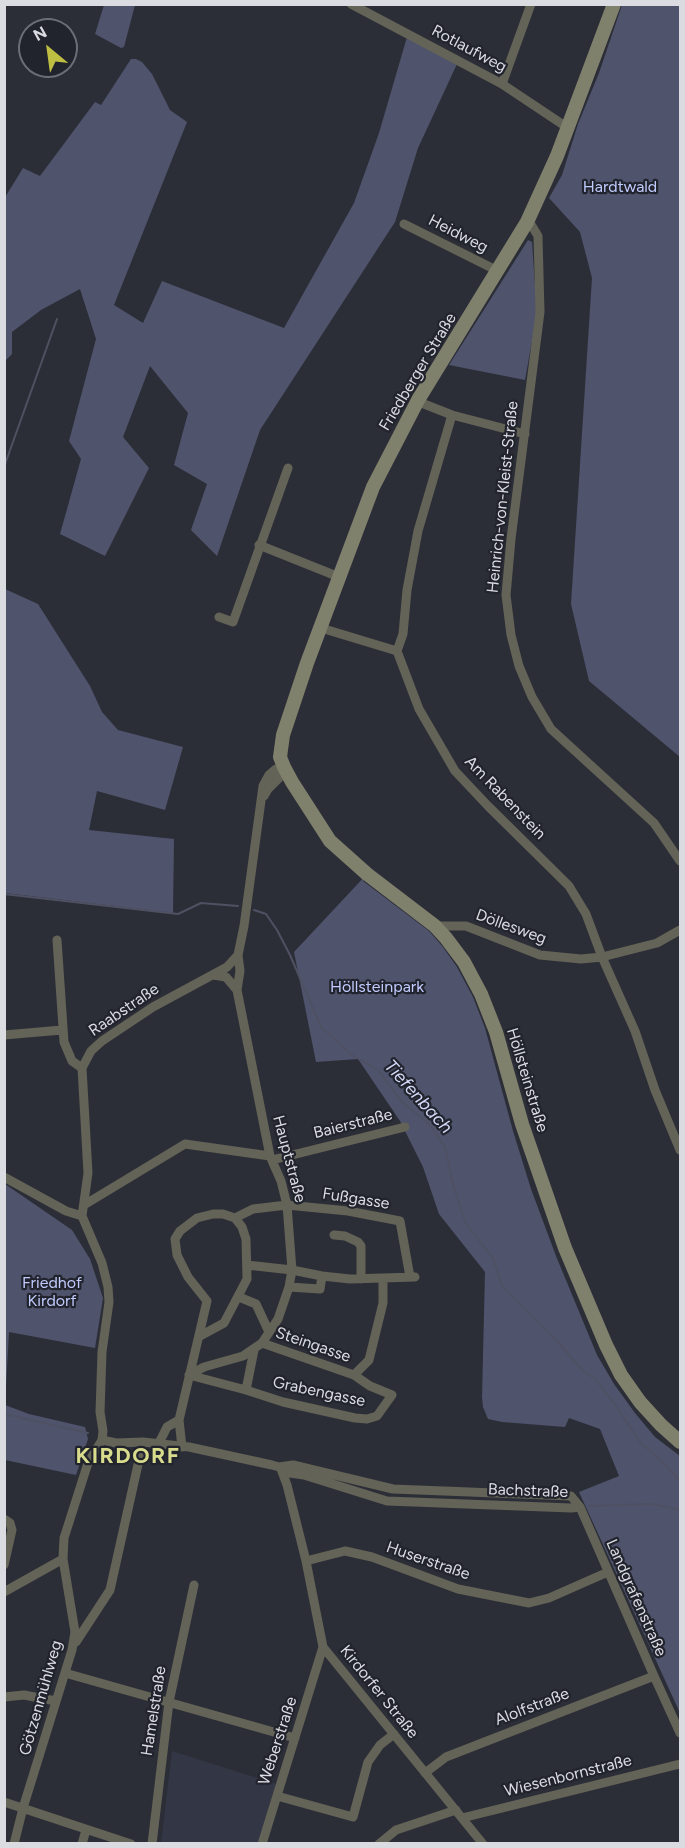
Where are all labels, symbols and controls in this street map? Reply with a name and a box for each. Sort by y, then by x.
north arrow [18,18,78,78]
street label: Rotlaufweg [428,21,510,77]
text: N [30,22,50,45]
park label: Hardtwald [583,177,657,197]
street label: Heidweg [425,211,491,257]
street label: Friedberger Straße [375,310,461,434]
street label: Heinrich-von-Kleist-Straße [483,400,523,594]
street label: Am Rabenstein [460,752,550,844]
street label: Döllesweg [473,905,549,949]
park label: Höllsteinpark [330,977,424,997]
street label: Raabstraße [85,980,163,1040]
street label: Höllsteinstraße [502,1026,552,1134]
water label: Tiefenbach [379,1056,457,1138]
street label: Baierstraße [312,1105,394,1143]
street label: Hauptstraße [268,1113,310,1205]
street label: Fußgasse [321,1184,391,1214]
park label: Friedhof Kirdorf [22,1273,82,1311]
street label: Steingasse [273,1323,353,1367]
street label: Grabengasse [271,1373,367,1411]
district label: KIRDORF [76,1444,180,1470]
street label: Bachstraße [488,1480,568,1502]
street label: Landgrafenstraße [602,1537,670,1659]
street label: Huserstraße [384,1538,472,1584]
street label: Götzenmühlweg [15,1638,67,1758]
street label: Kirdorfer Straße [336,1642,422,1742]
street label: Hamelstraße [137,1665,171,1757]
street label: Alolfstraße [492,1684,572,1730]
street label: Weberstraße [255,1694,301,1788]
street label: Wiesenbornstraße [502,1751,634,1801]

